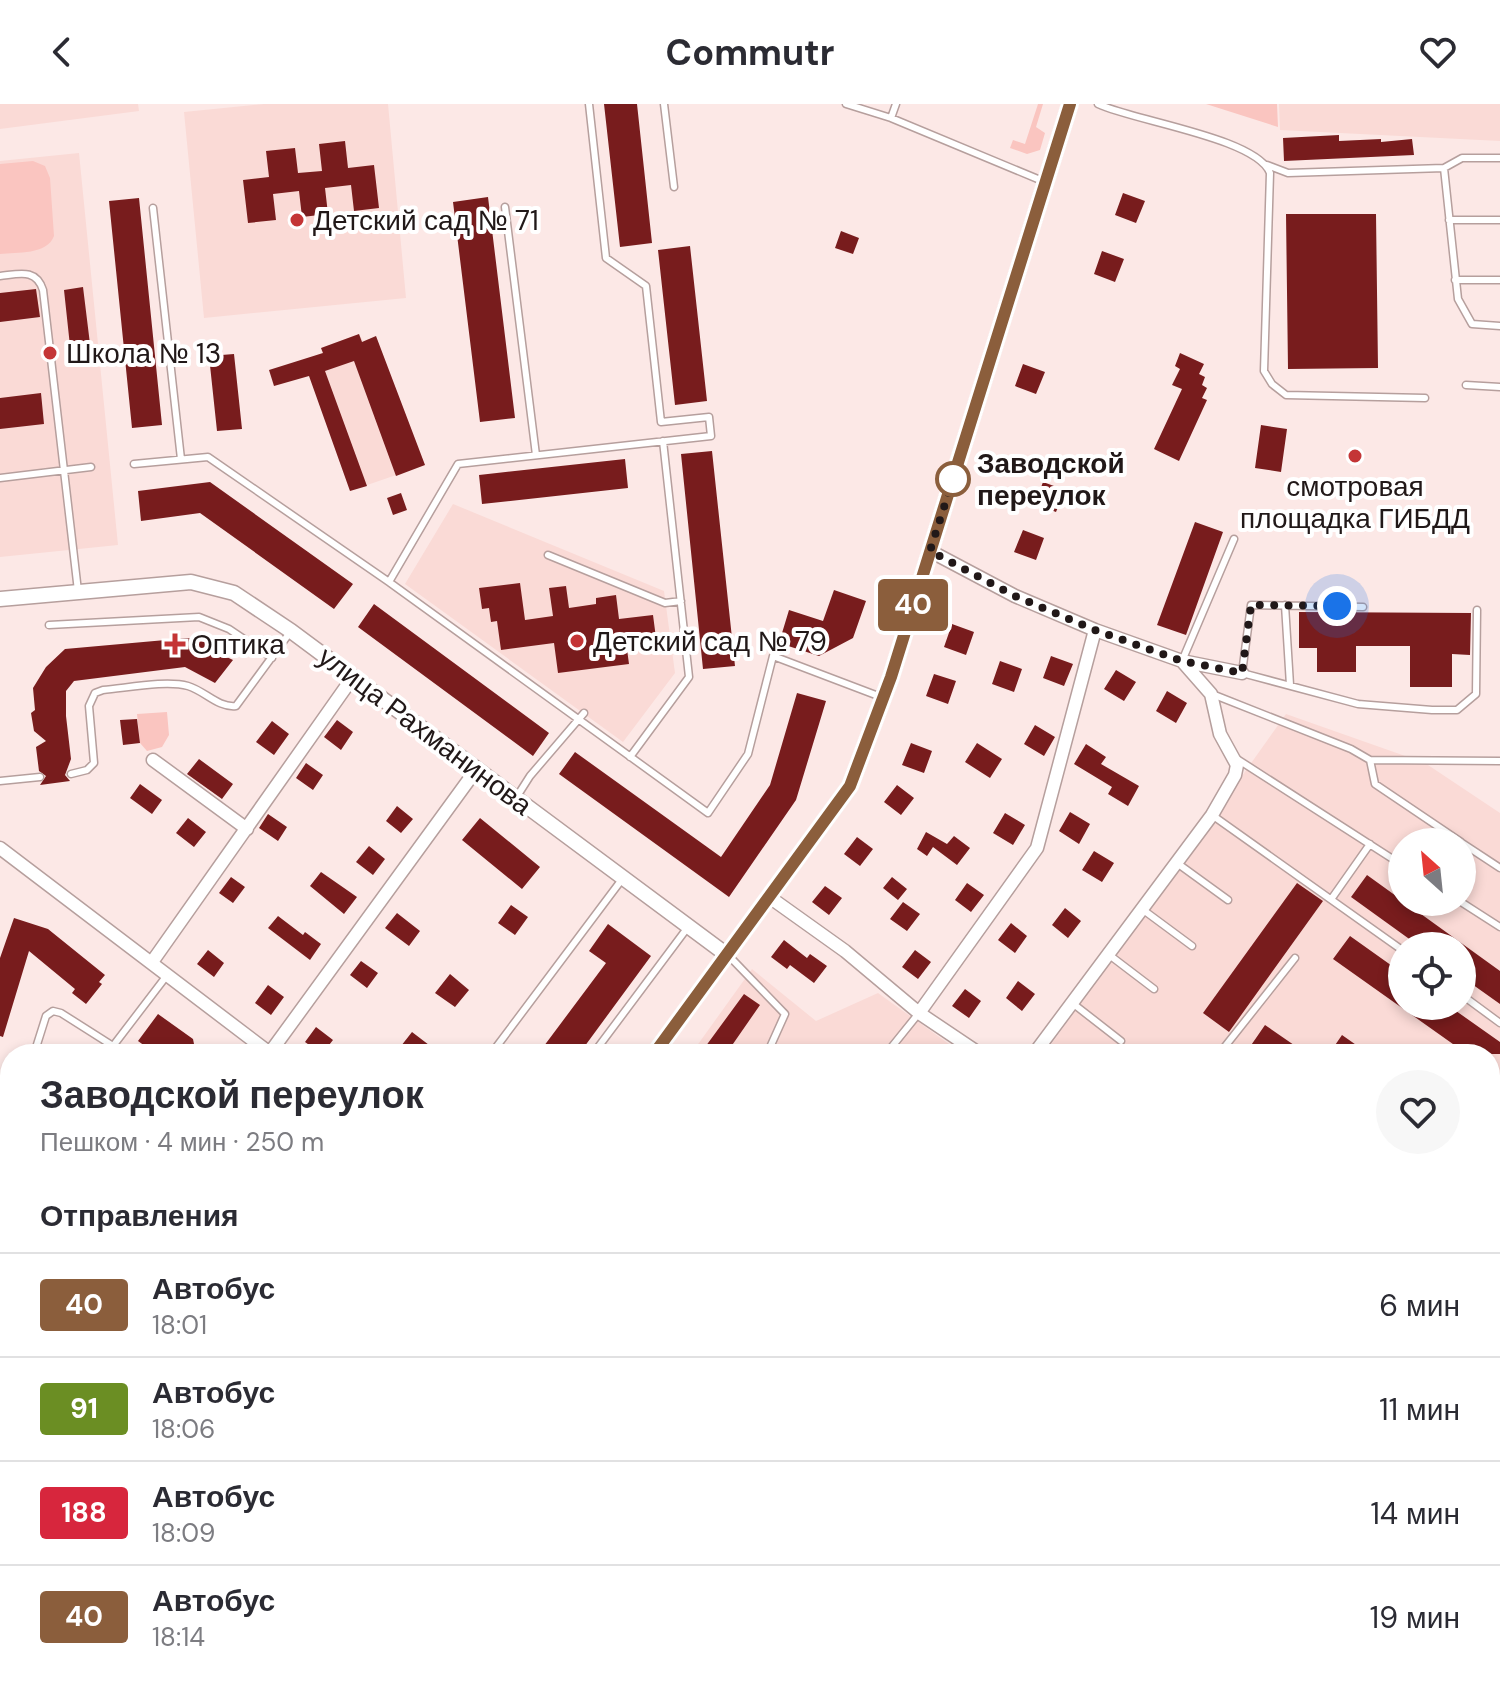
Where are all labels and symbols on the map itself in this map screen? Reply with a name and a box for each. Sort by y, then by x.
place label: Детский сад № 71 [313,202,539,239]
marker: Детский сад № 71 [288,211,306,229]
place label: Школа № 13 [66,335,221,372]
marker: Школа № 13 [41,344,59,362]
place label: Заводской переулок [977,445,1125,514]
marker: смотровая площадка ГИБДД [1346,447,1364,465]
marker: Заводской переулок [936,462,970,496]
place label: смотровая площадка ГИБДД [1240,468,1470,537]
line badge: 40 [877,579,949,631]
your location [1317,586,1357,626]
place label: Детский сад № 79 [593,623,827,660]
place label: Оптика [191,626,285,663]
marker: Детский сад № 79 [568,632,586,650]
marker: Оптика [166,635,184,653]
street label: улица Рахманинова [311,638,540,824]
north arrow [1388,828,1476,916]

